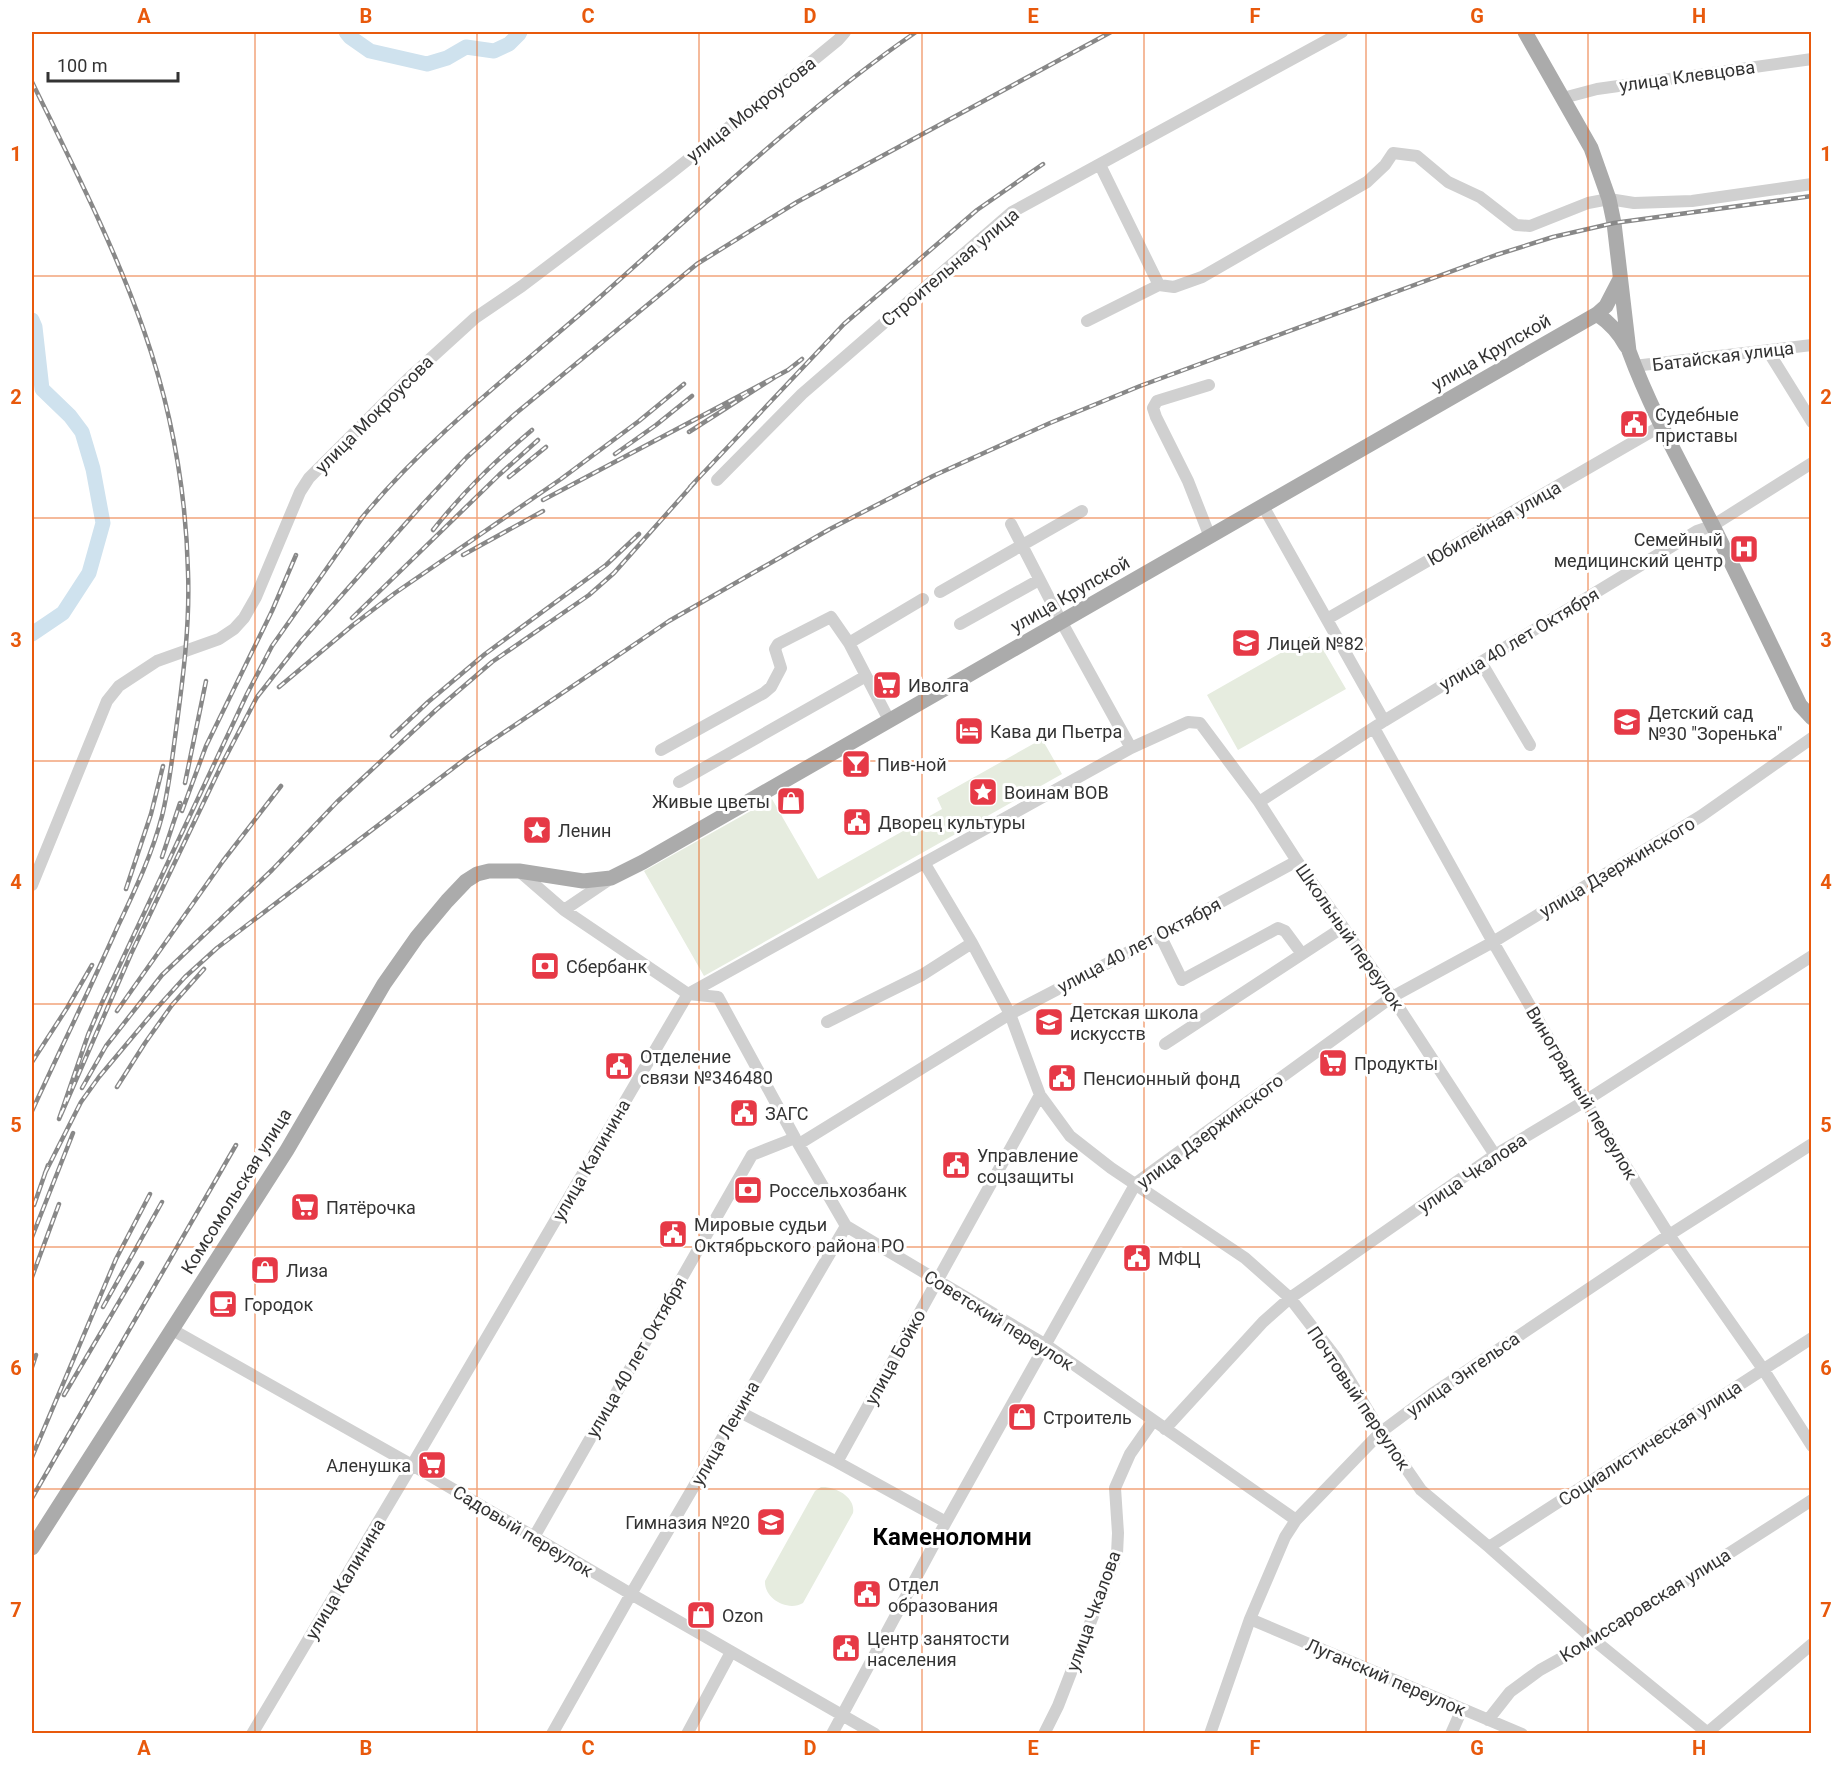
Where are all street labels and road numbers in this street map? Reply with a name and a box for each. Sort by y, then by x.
street label: улица Мокроусова [682,52,820,166]
street label: улица Клевцова [1618,56,1756,96]
street label: Строительная улица [877,203,1023,331]
street label: улица Крупской [1428,309,1554,395]
street label: Батайская улица [1651,337,1795,375]
street label: улица Мокроусова [311,351,437,477]
street label: Юбилейная улица [1424,476,1564,570]
street label: улица Крупской [1007,551,1133,637]
street label: улица 40 лет Октября [1436,583,1602,695]
street label: улица Дзержинского [1536,812,1698,922]
street label: Школьный переулок [1291,860,1409,1015]
street label: улица 40 лет Октября [1054,893,1224,997]
street label: Виноградный переулок [1522,1003,1642,1183]
street label: улица Дзержинского [1133,1069,1287,1193]
street label: улица Калинина [548,1095,634,1225]
street label: Комсомольская улица [176,1104,296,1278]
street label: улица Чкалова [1414,1129,1530,1217]
street label: Советский переулок [920,1265,1078,1375]
street label: улица 40 лет Октября [581,1273,691,1441]
street label: улица Бойко [860,1306,930,1408]
street label: Почтовый переулок [1303,1322,1415,1474]
street label: улица Энгельса [1403,1327,1523,1421]
street label: Социалистическая улица [1554,1376,1746,1510]
street label: улица Ленина [687,1377,763,1489]
street label: Садовый переулок [449,1481,597,1581]
street label: улица Калинина [301,1515,389,1643]
street label: Комиссаровская улица [1556,1544,1734,1666]
street label: улица Чкалова [1062,1548,1124,1674]
street label: Луганский переулок [1303,1634,1469,1720]

